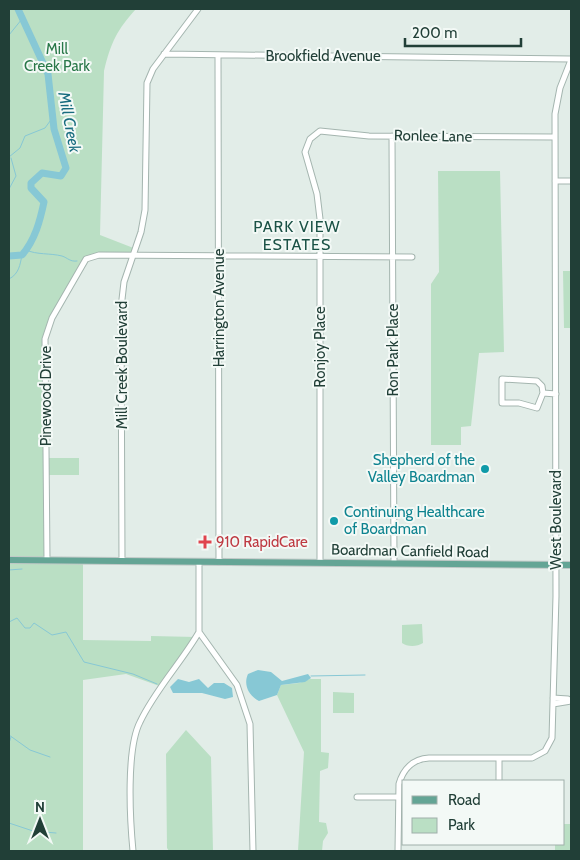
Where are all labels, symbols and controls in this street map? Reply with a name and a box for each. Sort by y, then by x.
scale bar [405,15,521,47]
text: 200 m [412,24,457,42]
park label: Mill Creek Park [24,40,90,75]
street label: Brookfield Avenue [265,47,381,65]
water label: Mill Creek [54,89,85,155]
street label: Ronlee Lane [394,126,473,146]
district label: PARK VIEW ESTATES [253,217,341,254]
street label: Harrington Avenue [210,248,228,367]
street label: Mill Creek Boulevard [113,301,131,429]
street label: Ron Park Place [384,303,402,396]
street label: Ronjoy Place [311,306,329,388]
street label: Pinewood Drive [37,345,55,446]
place label: Shepherd of the Valley Boardman [368,451,475,486]
marker: Shepherd of the Valley Boardman [479,463,491,475]
street label: West Boulevard [547,470,565,570]
place label: Continuing Healthcare of Boardman [344,503,485,538]
marker: Continuing Healthcare of Boardman [328,515,340,527]
place label: 910 RapidCare [216,533,308,551]
marker: 910 RapidCare [198,535,212,549]
street label: Boardman Canfield Road [331,541,489,561]
legend [402,780,565,845]
text: Road [448,791,481,809]
north arrow [15,795,65,845]
text: N [35,798,45,816]
text: Park [448,816,475,834]

